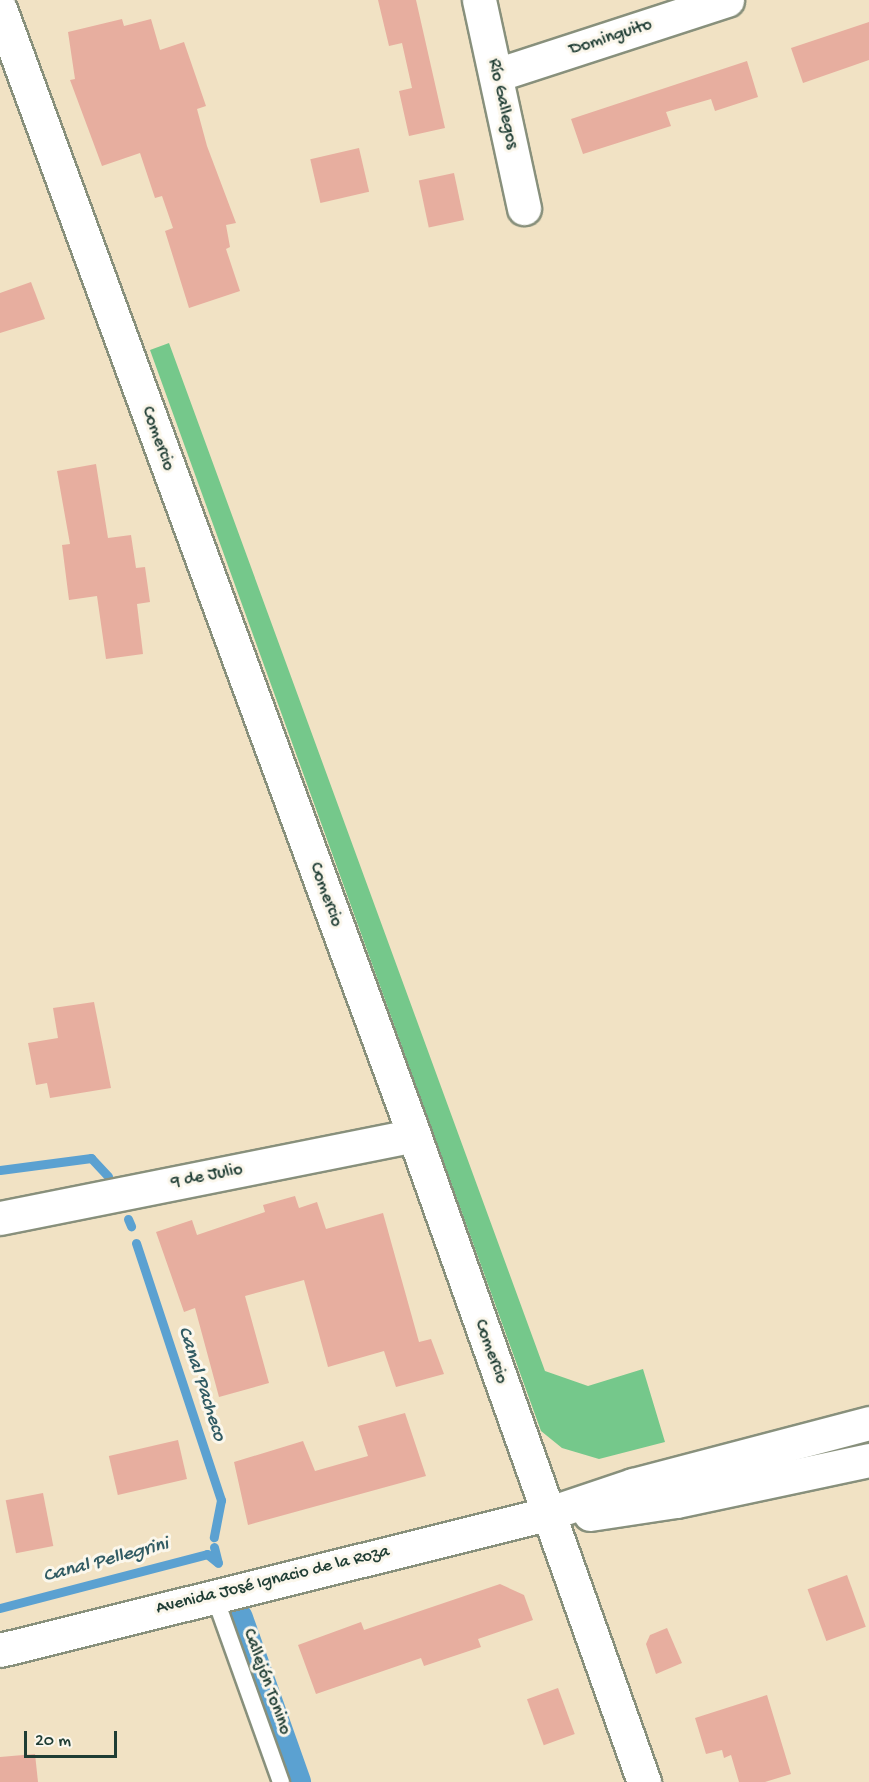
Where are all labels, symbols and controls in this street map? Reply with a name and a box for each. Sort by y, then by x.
street label: Dominguito [567,15,655,61]
street label: Río Gallegos [482,57,522,151]
street label: Comercio [135,404,179,474]
street label: Comercio [303,860,347,930]
street label: 9 de Julio [169,1159,245,1195]
street label: Comercio [468,1317,512,1387]
water label: Canal Pacheco [171,1324,231,1444]
water label: Canal Pellegrini [41,1533,171,1589]
street label: Avenida José Ignacio de la Roza [154,1542,392,1620]
street label: Callejón Tonino [237,1626,295,1738]
scale bar [27,1719,120,1757]
text: 20 m [35,1731,71,1752]

